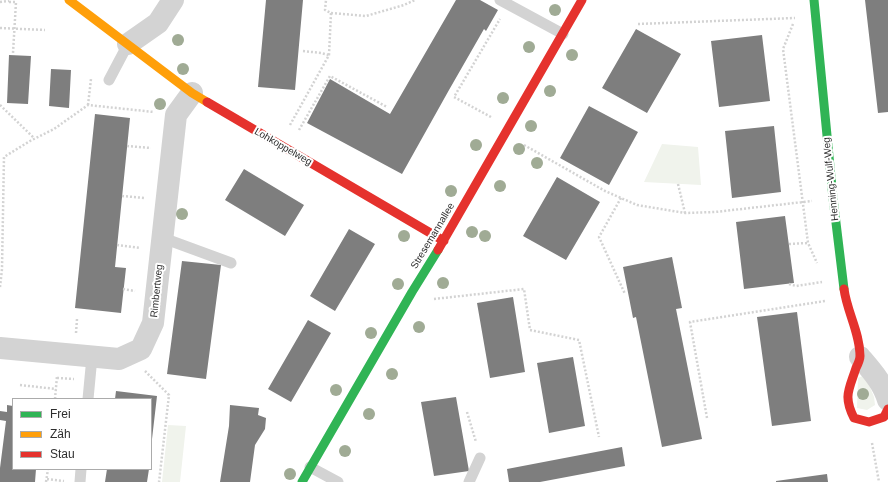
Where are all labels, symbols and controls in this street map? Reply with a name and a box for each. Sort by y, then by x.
street label: Lohkoppelweg [252,126,314,168]
street label: Henning-Wulf-Weg [821,137,841,221]
street label: Stresemannallee [409,201,457,271]
street label: Rimbertweg [148,264,166,318]
legend [12,398,152,470]
text: Frei [50,407,71,421]
text: Zäh [50,427,71,441]
text: Stau [50,447,75,461]

